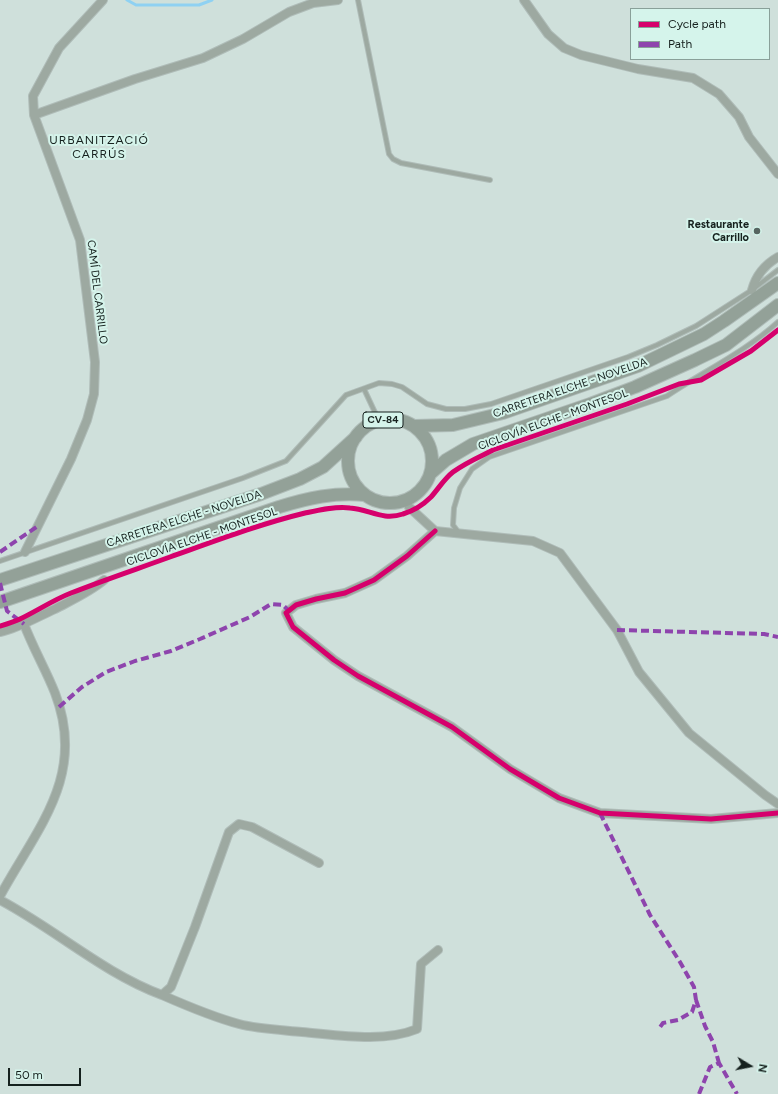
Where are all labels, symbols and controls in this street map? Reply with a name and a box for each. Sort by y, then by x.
legend [630,8,770,60]
text: Cycle path [668,17,726,31]
text: Path [668,37,692,51]
district label: URBANITZACIÓ CARRÚS [49,133,149,161]
place label: Restaurante Carrillo [688,218,749,244]
marker: Restaurante Carrillo [752,226,762,236]
street label: CAMÍ DEL CARRILLO [84,239,110,345]
street label: CARRETERA ELCHE - NOVELDA [491,355,649,421]
street label: CICLOVÍA ELCHE - MONTESOL [476,387,630,453]
road number: CV-84 [363,412,403,428]
street label: CARRETERA ELCHE - NOVELDA [105,488,263,550]
street label: CICLOVÍA ELCHE - MONTESOL [125,505,279,569]
north arrow [730,1046,770,1086]
scale bar [10,1060,83,1086]
text: N [755,1063,769,1073]
text: 50 m [15,1068,43,1082]

